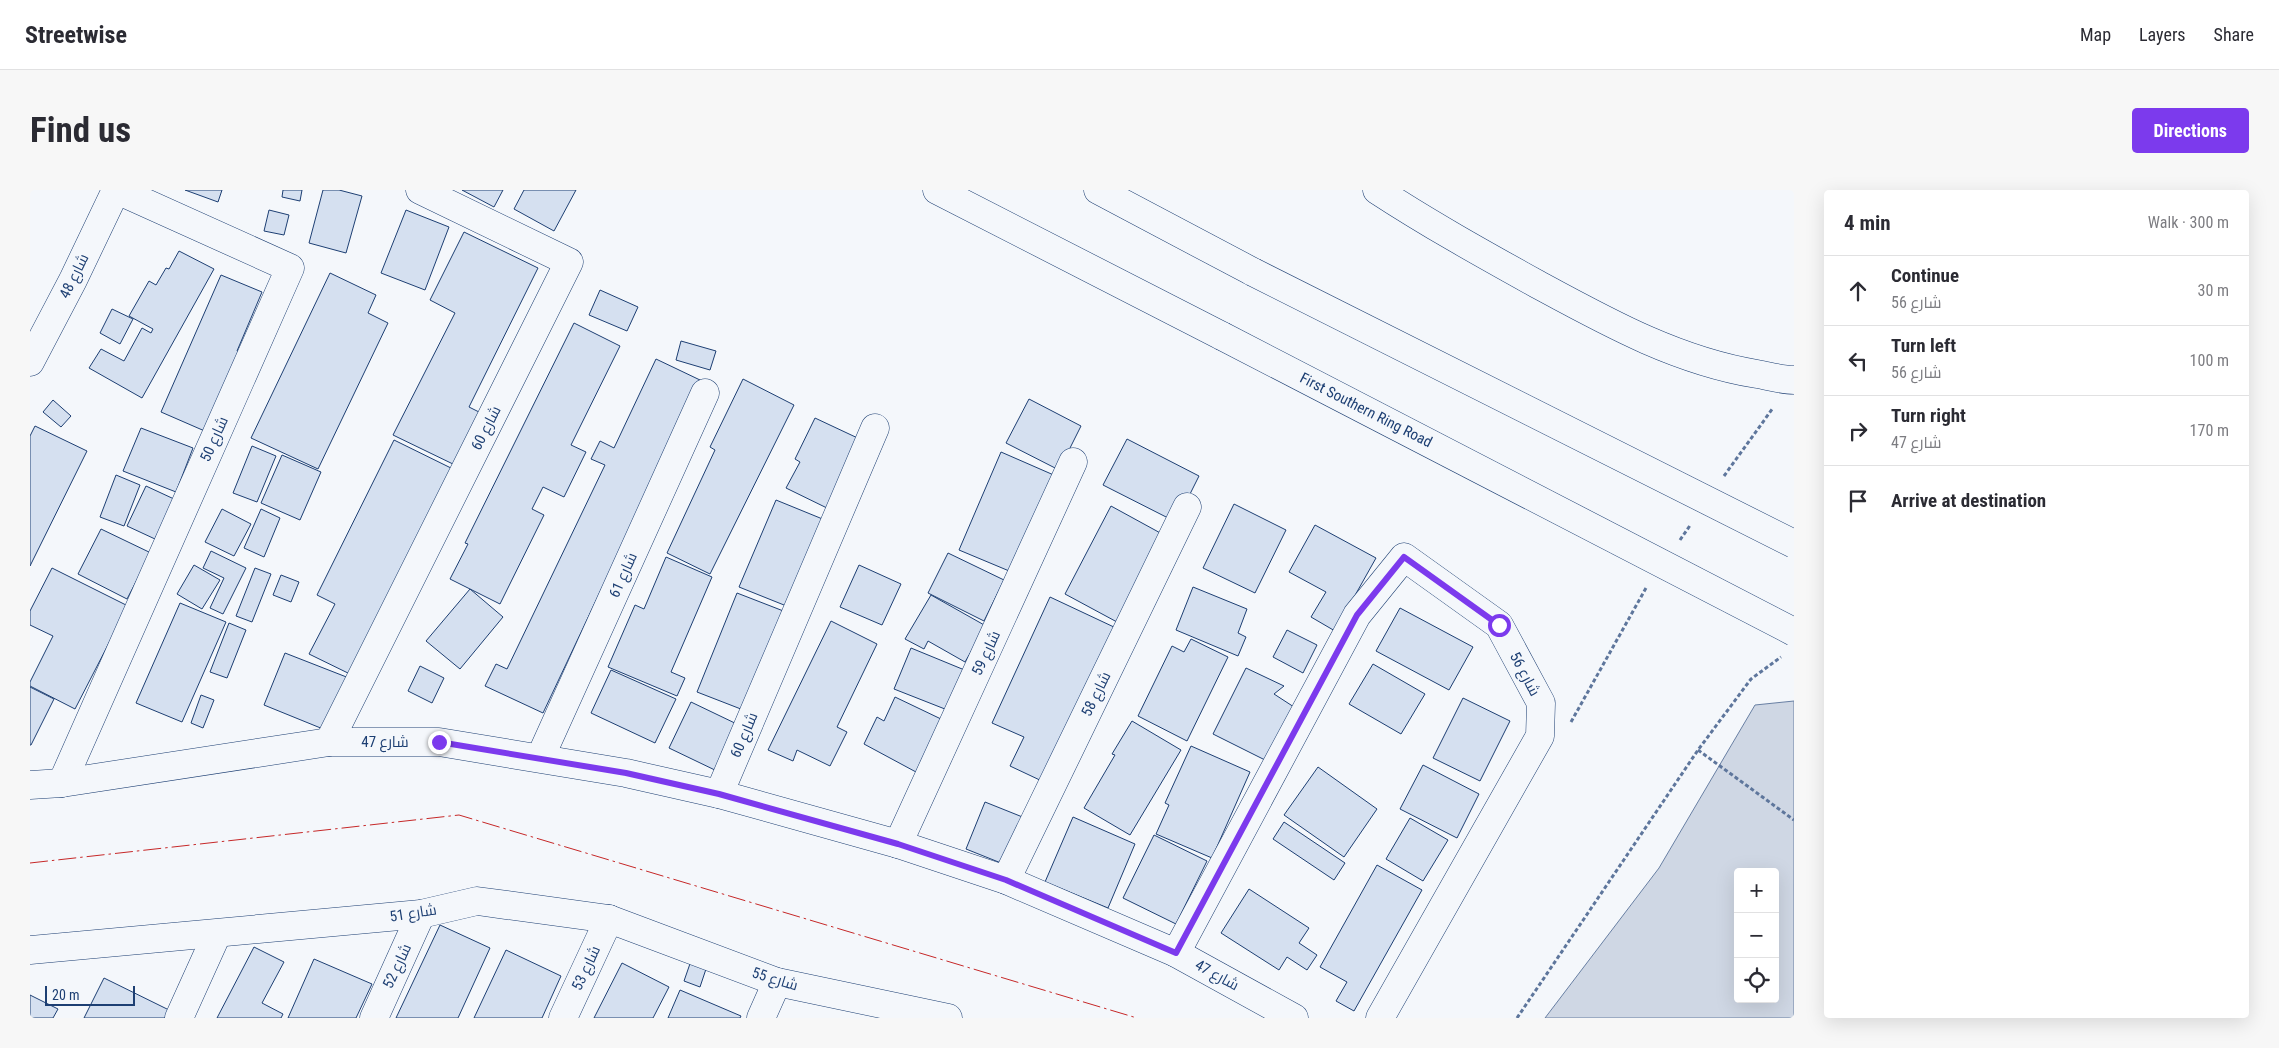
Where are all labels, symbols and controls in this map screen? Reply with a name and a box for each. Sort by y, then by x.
text: Streetwise [25,21,127,49]
text: Map [2080,24,2111,45]
text: Layers [2139,24,2186,45]
text: Share [2214,24,2254,45]
button: Directions [2132,108,2249,153]
text: Find us [30,110,131,151]
text: 4 min [1844,211,1891,235]
text: Walk · 300 m [2148,213,2229,232]
street label: شارع 48 [56,251,94,302]
text: Continue [1891,264,1959,287]
icon: ahead [1844,277,1872,305]
text: 30 m [2197,281,2229,300]
text: شارع 56 [1891,293,1941,312]
text: Turn left [1891,334,1956,357]
icon: left [1844,347,1872,375]
text: 100 m [2190,351,2229,370]
text: شارع 56 [1891,363,1941,382]
street label: First Southern Ring Road [1297,369,1435,451]
street label: شارع 60 [467,403,507,454]
text: Turn right [1891,404,1966,427]
street label: شارع 50 [196,414,234,465]
icon: right [1844,417,1872,445]
text: 170 m [2190,421,2229,440]
text: شارع 47 [1891,433,1941,452]
icon: arrive [1844,487,1872,515]
text: Arrive at destination [1891,489,2046,512]
street label: شارع 61 [605,550,643,601]
route start [1488,614,1511,637]
street label: شارع 59 [968,628,1006,679]
street label: شارع 56 [1504,649,1544,700]
street label: شارع 58 [1078,669,1116,720]
street label: شارع 60 [726,710,763,761]
route end [428,731,451,754]
street label: شارع 47 [361,733,409,753]
map controls [1734,868,1779,1003]
button: + [1734,868,1779,913]
street label: شارع 51 [388,900,438,928]
button: − [1734,913,1779,958]
street label: شارع 52 [379,941,417,992]
street label: شارع 53 [568,943,606,994]
street label: شارع 47 [1191,956,1242,996]
button: locate [1734,958,1779,1003]
street label: شارع 55 [749,963,800,996]
scale bar [45,983,135,1006]
text: 20 m [52,987,80,1003]

